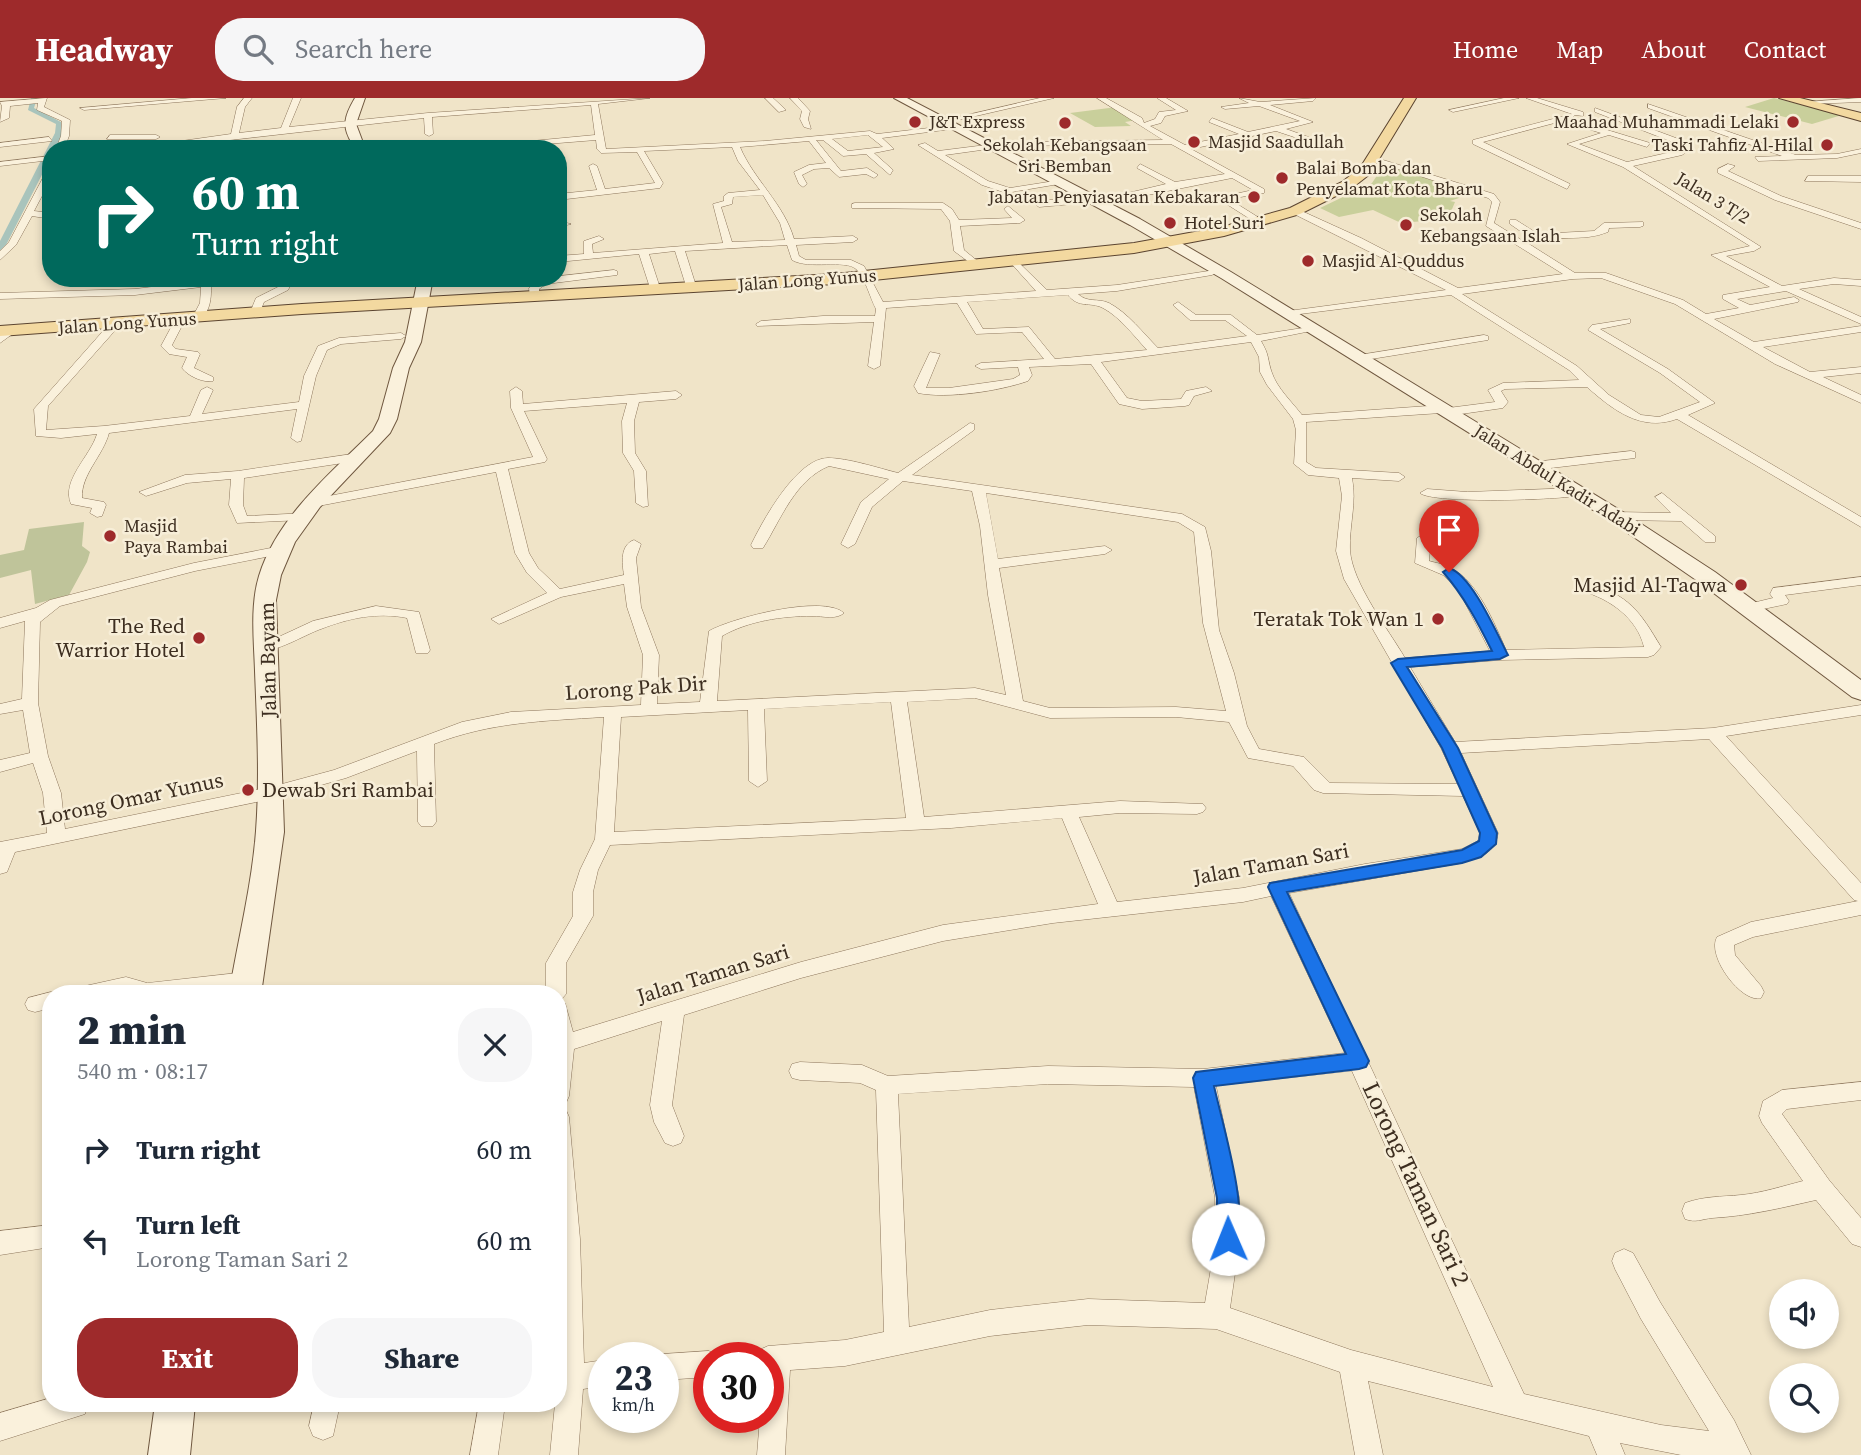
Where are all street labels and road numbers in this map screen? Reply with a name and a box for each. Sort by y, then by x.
street label: Jalan 3 T/2 [1671,165,1755,230]
street label: Jalan Long Yunus [736,262,877,297]
street label: Jalan Long Yunus [56,305,197,340]
street label: Jalan Abdul Kadir Adabi [1468,418,1645,541]
street label: Jalan Bayam [252,602,283,719]
street label: Lorong Pak Dir [564,668,708,707]
street label: Lorong Omar Yunus [36,765,226,832]
street label: Jalan Taman Sari [1190,836,1351,892]
street label: Jalan Taman Sari [632,937,793,1011]
street label: Lorong Taman Sari 2 [1355,1076,1478,1291]

